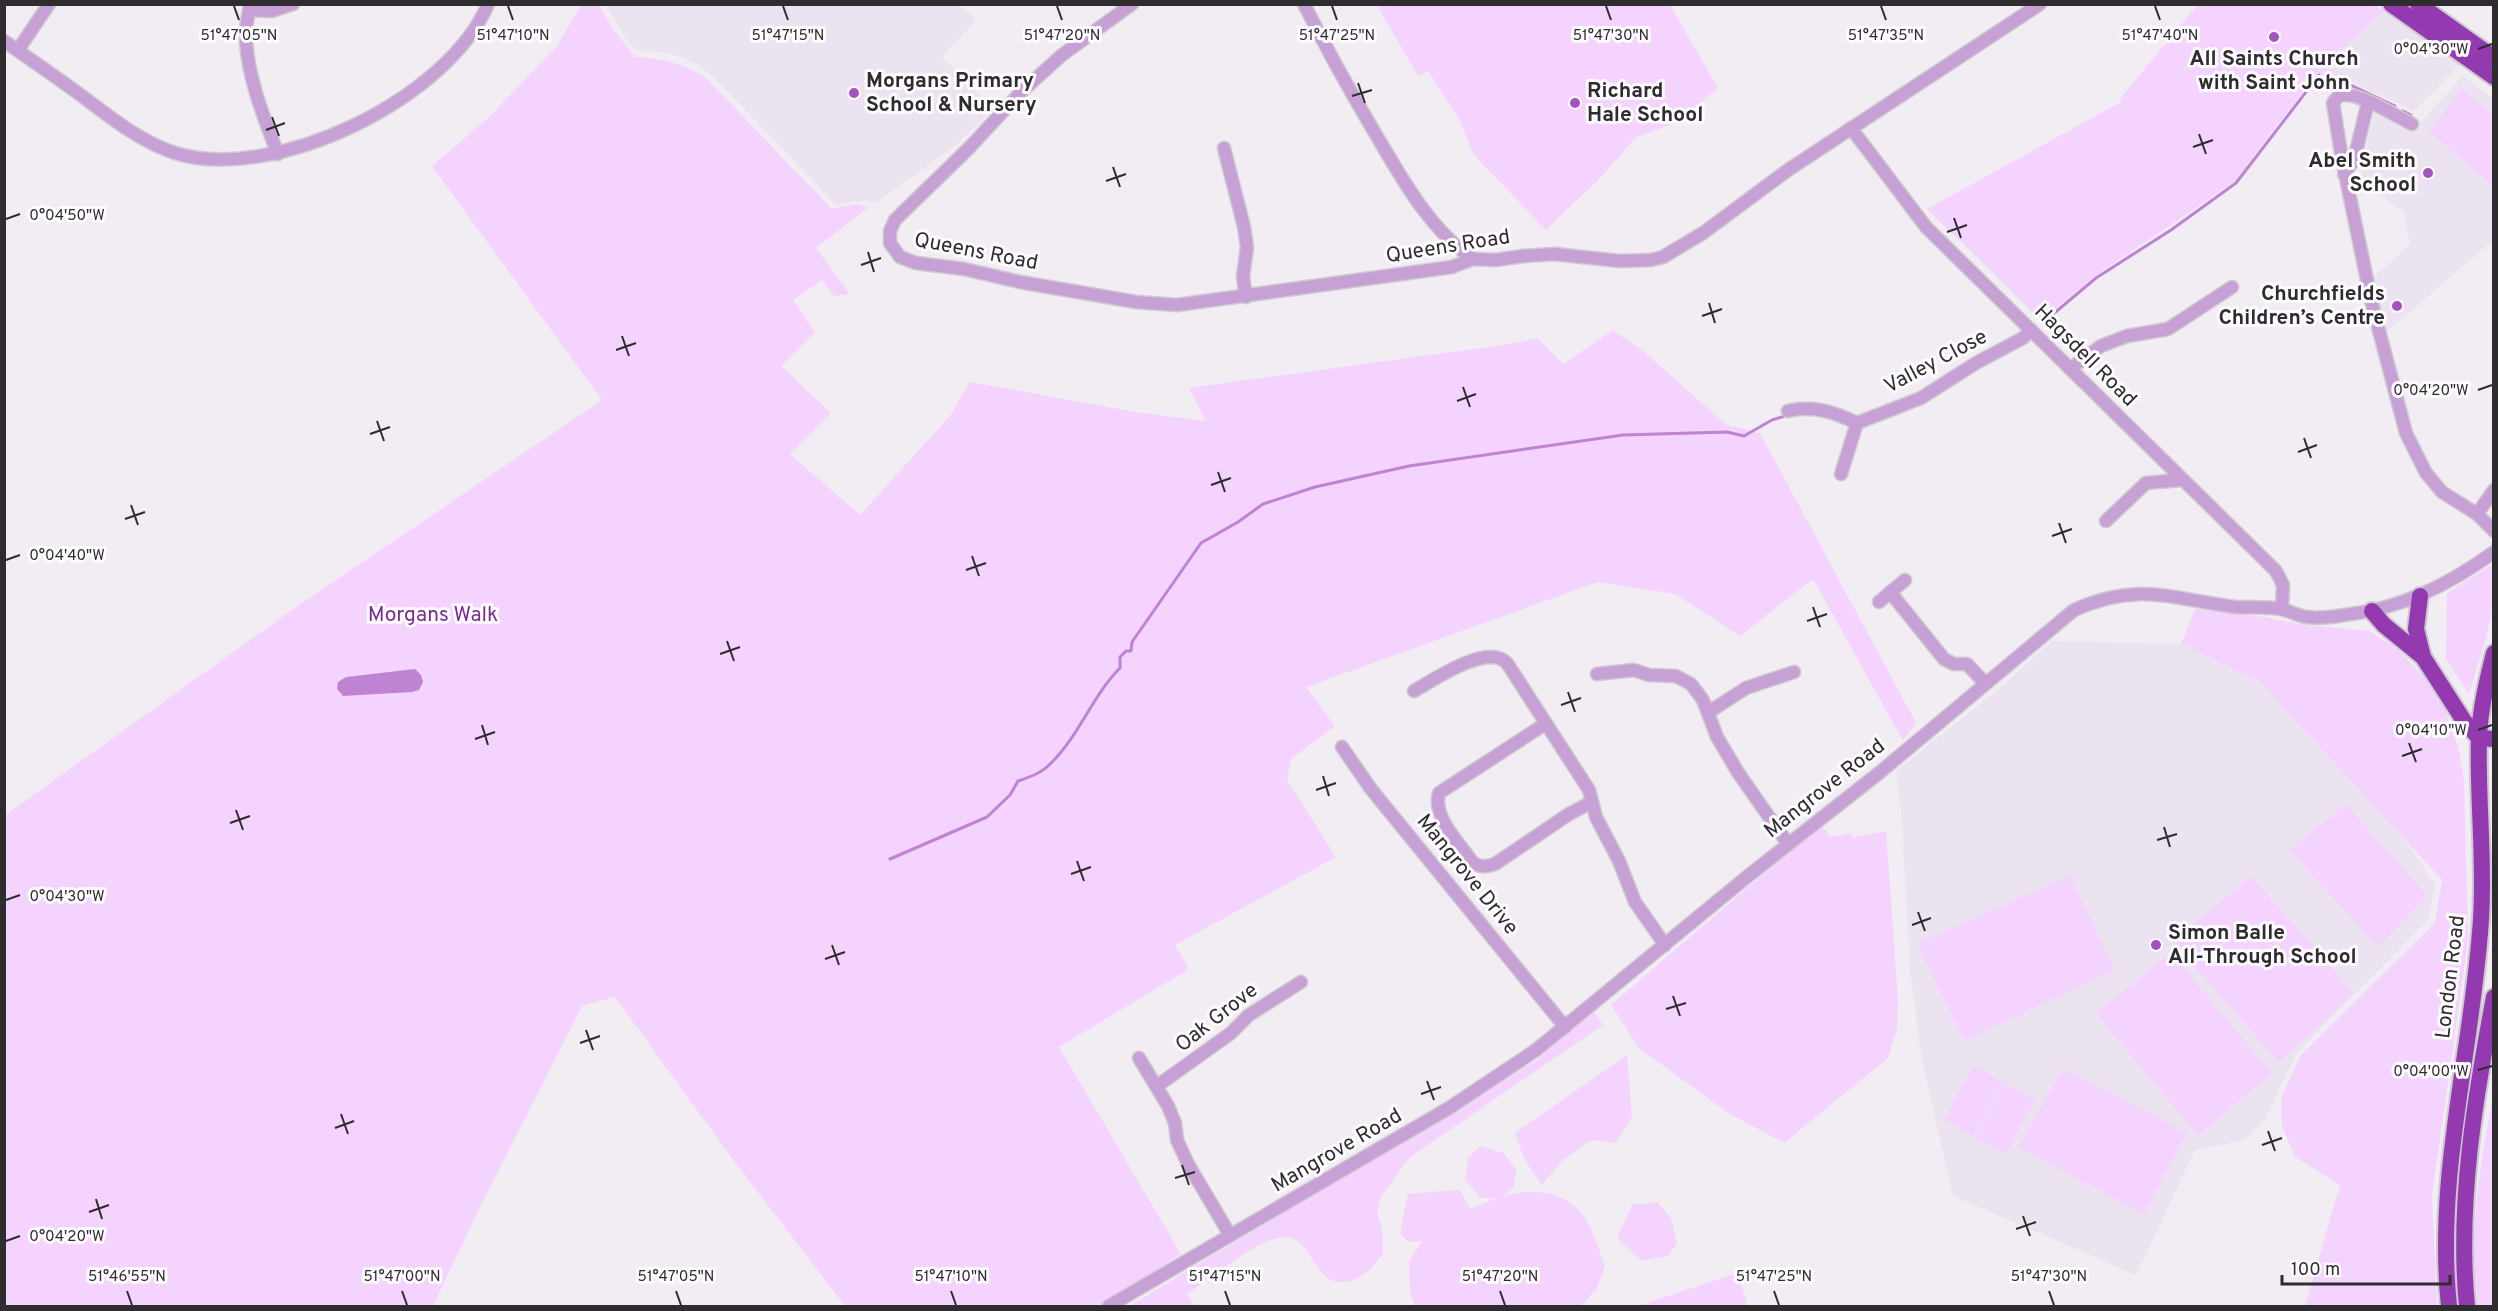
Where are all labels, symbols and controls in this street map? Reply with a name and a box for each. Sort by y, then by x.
text: 51°47'05"N [201,27,277,46]
text: 51°47'10"N [476,27,550,46]
text: 51°47'15"N [752,27,824,46]
text: 51°47'20"N [1024,27,1100,46]
text: 51°47'25"N [1299,27,1375,46]
text: 51°47'30"N [1573,27,1649,46]
text: 51°47'35"N [1848,27,1924,46]
text: 51°47'40"N [2122,27,2198,46]
marker: All Saints Church with Saint John [2267,30,2281,44]
text: 0°04'30"W [2393,41,2469,60]
place label: All Saints Church with Saint John [2189,46,2359,97]
place label: Morgans Primary School & Nursery [866,68,1037,119]
place label: Richard Hale School [1587,78,1703,129]
marker: Morgans Primary School & Nursery [847,86,861,100]
marker: Richard Hale School [1568,96,1582,110]
place label: Abel Smith School [2308,148,2416,199]
marker: Abel Smith School [2421,166,2435,180]
text: 0°04'50"W [29,207,105,226]
street label: Queens Road [1384,224,1512,270]
street label: Queens Road [912,227,1040,277]
place label: Churchfields Children’s Centre [2218,281,2385,332]
street label: Hagsdell Road [2028,299,2142,413]
marker: Churchfields Children’s Centre [2390,299,2404,313]
street label: Valley Close [1880,324,1992,400]
text: 0°04'20"W [2393,382,2469,401]
text: 0°04'40"W [29,547,105,566]
park label: Morgans Walk [368,602,498,629]
text: 0°04'10"W [2395,722,2467,741]
street label: Mangrove Road [1759,733,1891,845]
street label: Mangrove Drive [1410,809,1524,941]
text: 0°04'30"W [29,888,105,907]
street label: London Road [2430,914,2472,1040]
place label: Simon Balle All-Through School [2168,920,2357,971]
marker: Simon Balle All-Through School [2149,938,2163,952]
street label: Oak Grove [1170,977,1264,1059]
text: 0°04'00"W [2393,1063,2469,1082]
street label: Mangrove Road [1267,1103,1407,1199]
text: 0°04'20"W [29,1228,105,1247]
scale bar [2282,1248,2450,1286]
text: 100 m [2291,1259,2340,1282]
text: 51°46'55"N [88,1268,166,1287]
text: 51°47'00"N [363,1268,441,1287]
text: 51°47'05"N [638,1268,714,1287]
text: 51°47'10"N [914,1268,988,1287]
text: 51°47'15"N [1189,1268,1261,1287]
text: 51°47'20"N [1462,1268,1538,1287]
text: 51°47'25"N [1736,1268,1812,1287]
text: 51°47'30"N [2011,1268,2087,1287]

